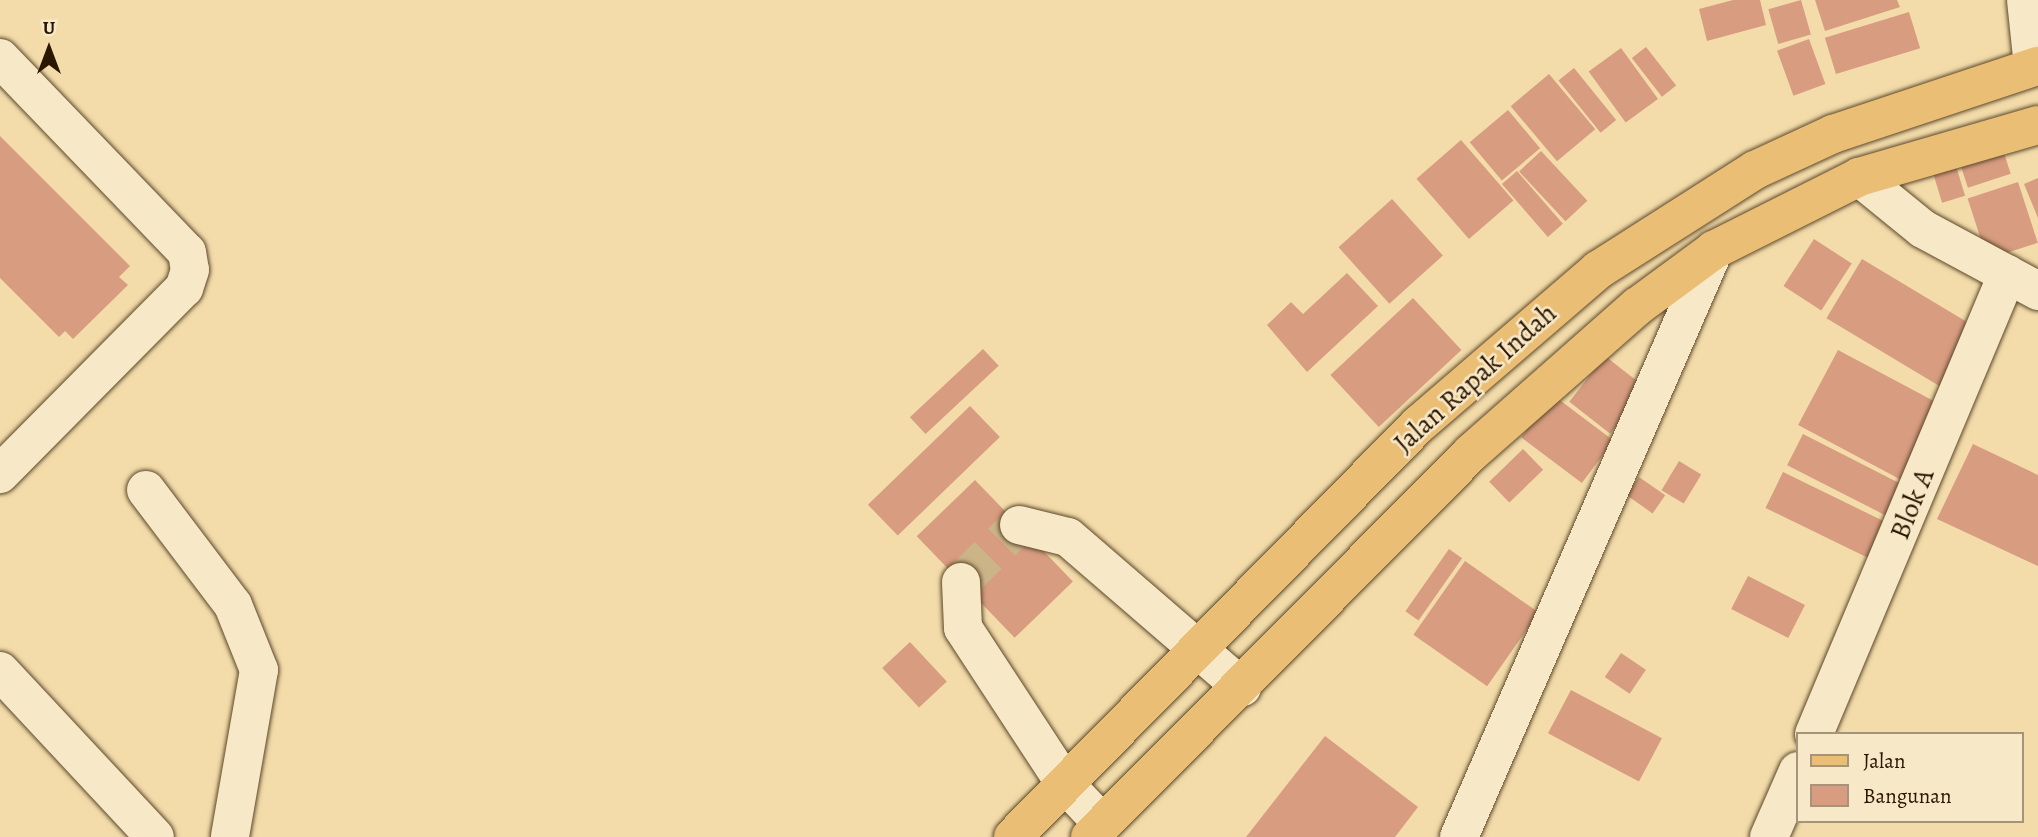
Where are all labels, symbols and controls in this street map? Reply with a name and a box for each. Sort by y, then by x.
north arrow [14,14,84,84]
text: U [43,15,55,41]
street label: Jalan Rapak Indah [1387,296,1563,460]
street label: Blok A [1883,464,1941,544]
legend [1797,732,2024,823]
text: Jalan [1863,747,1905,775]
text: Bangunan [1863,782,1952,810]

